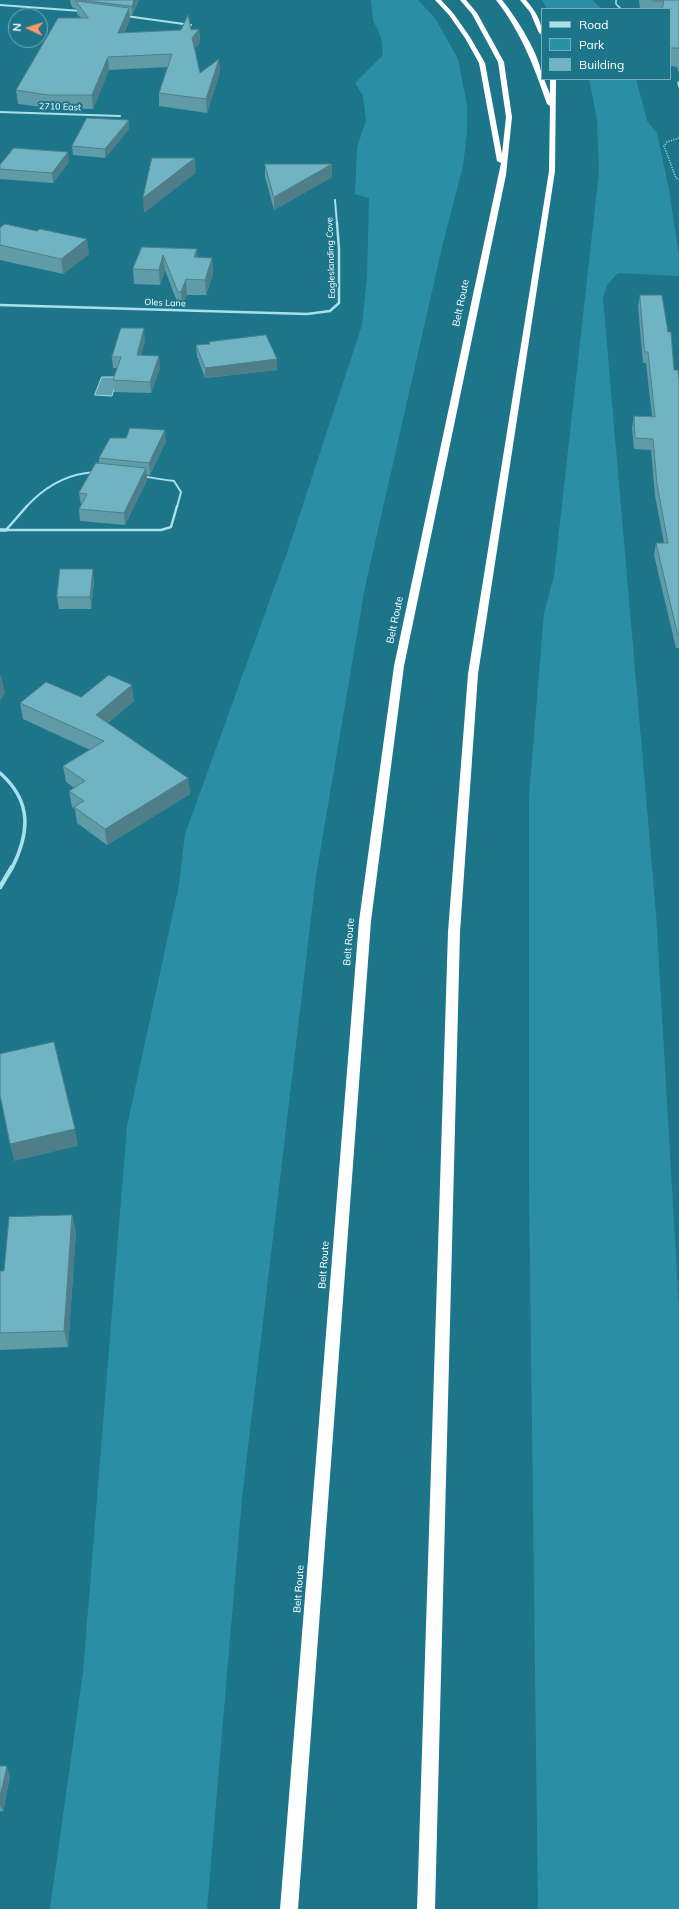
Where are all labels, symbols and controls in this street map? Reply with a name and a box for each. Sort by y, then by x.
north arrow [8,8,48,48]
legend [541,8,671,80]
text: Road [579,17,608,32]
text: N [10,23,24,32]
text: Park [579,37,604,52]
text: Building [579,57,624,72]
street label: 2710 East [39,101,81,113]
street label: Eagleslanding Cove [324,217,338,299]
street label: Belt Route [450,278,472,328]
street label: Oles Lane [144,297,186,309]
street label: Belt Route [384,595,406,645]
street label: Belt Route [341,918,357,966]
street label: Belt Route [316,1241,332,1289]
street label: Belt Route [291,1565,307,1613]

